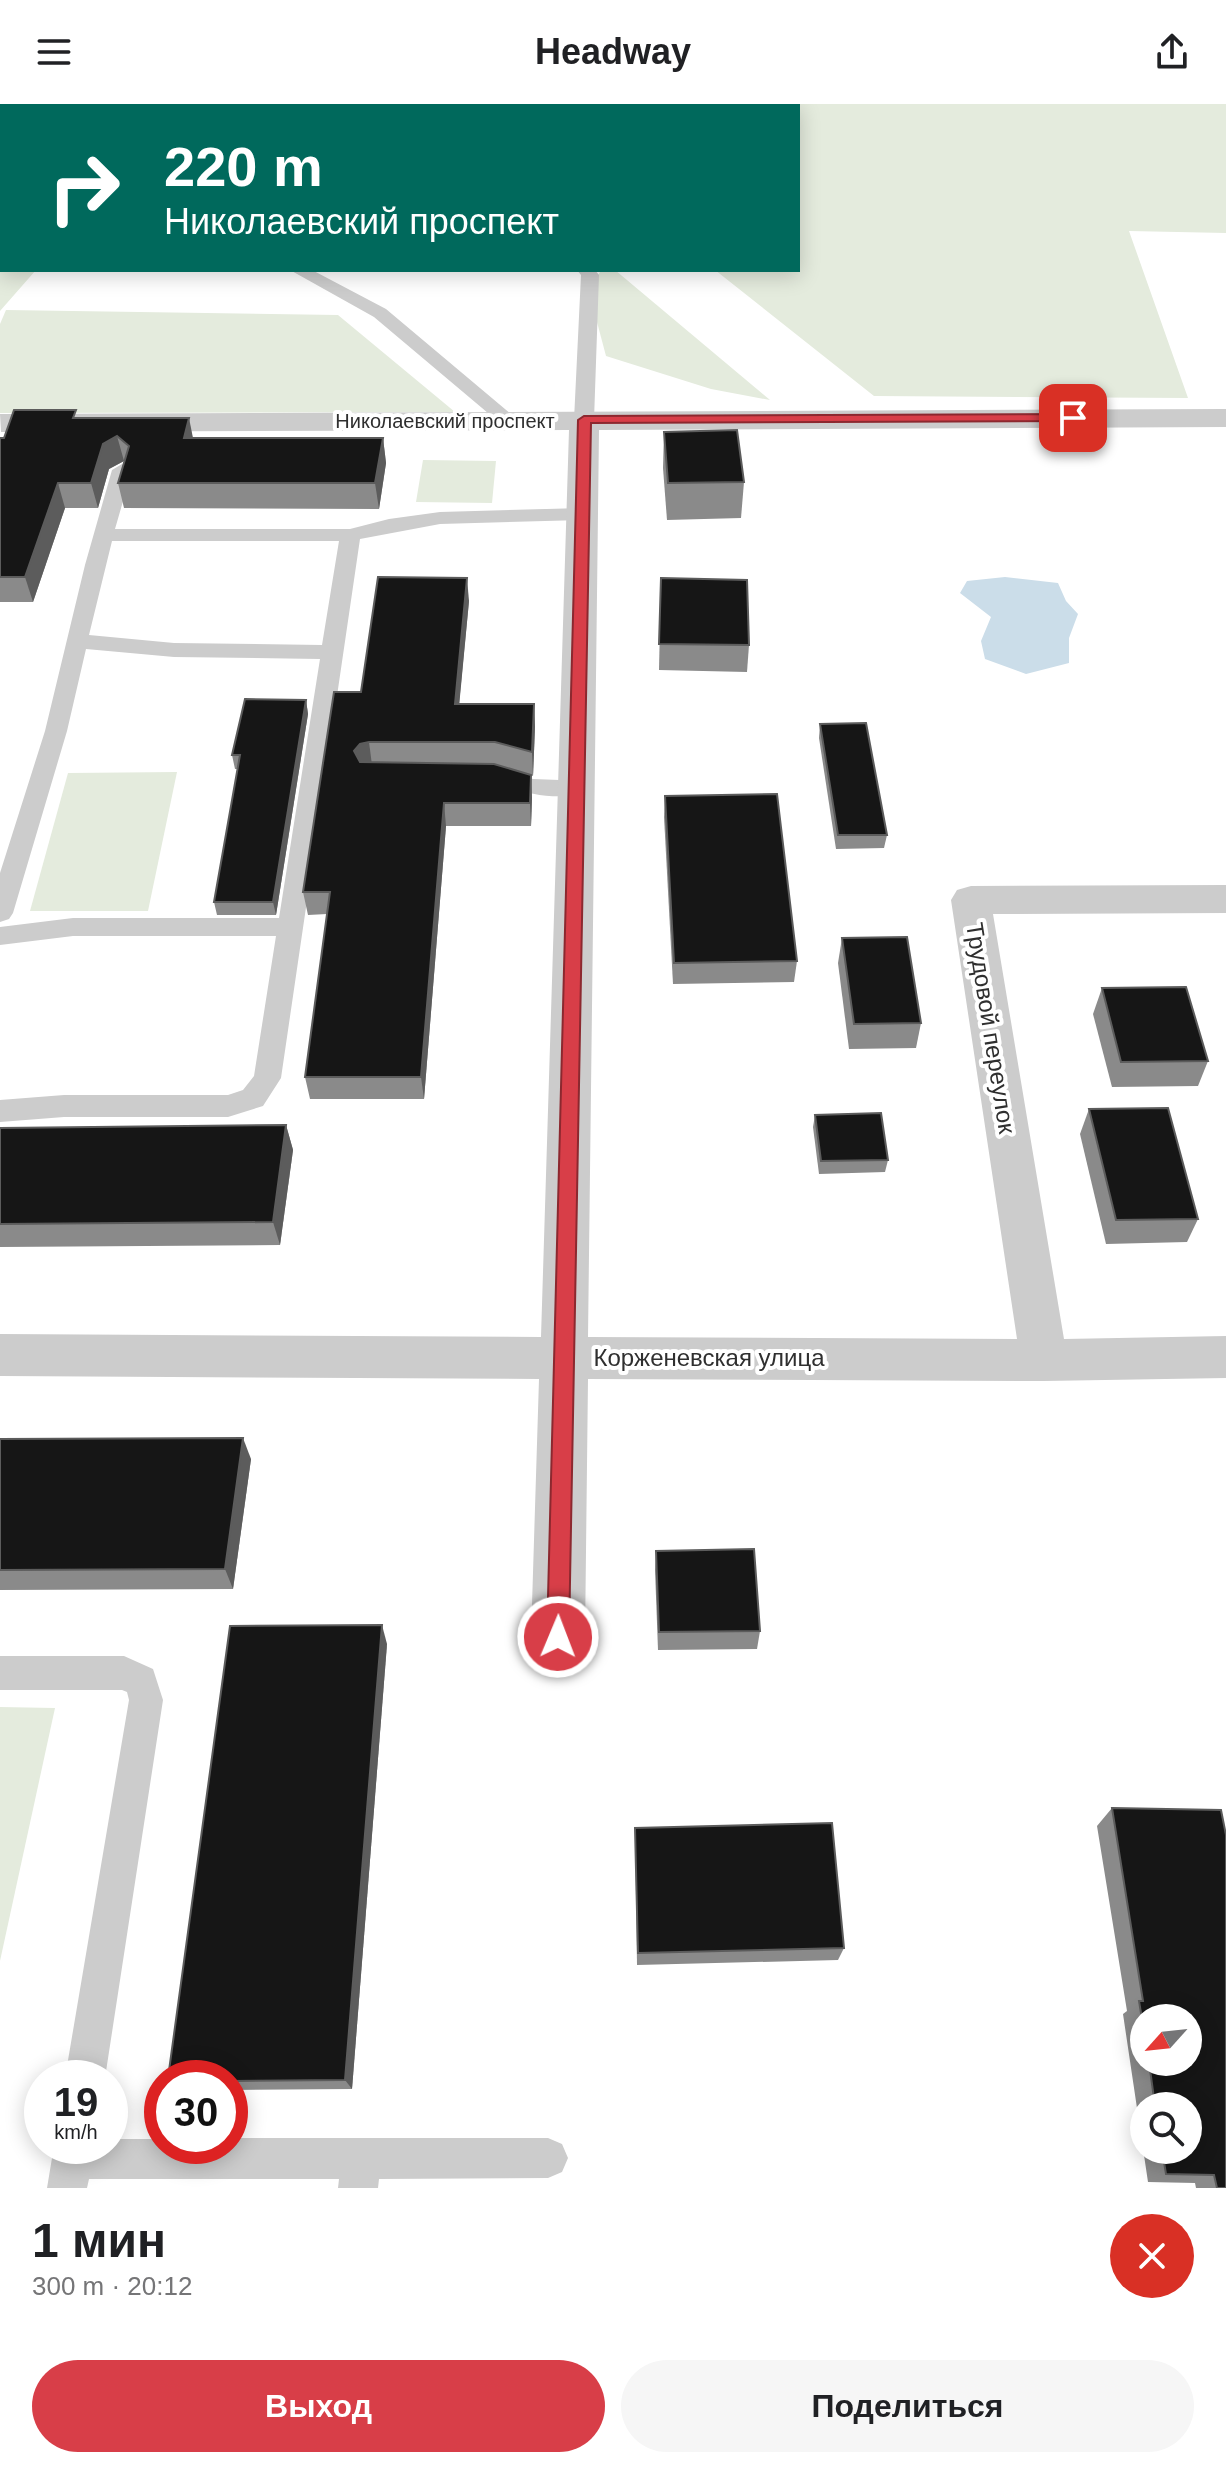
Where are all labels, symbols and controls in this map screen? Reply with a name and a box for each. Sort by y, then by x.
icon: menu [32,30,76,74]
icon: share [1150,30,1194,74]
text: Headway [535,31,691,72]
text: 220 m [164,135,323,198]
icon: right [32,136,136,240]
text: Николаевский проспект [164,201,559,242]
pin [1039,384,1107,452]
icon: arrive [1051,396,1095,440]
street label: Николаевский проспект [335,410,555,432]
street label: Трудовой переулок [961,921,1021,1136]
street label: Корженевская улица [593,1344,825,1371]
position arrow [516,1595,600,1679]
north arrow [1130,2004,1202,2076]
map controls [1130,2004,1202,2164]
speed limit sign: 30 [144,2060,248,2164]
text: 19 [54,2080,98,2124]
button: search [1130,2092,1202,2164]
text: km/h [54,2121,98,2143]
text: 1 мин [32,2214,166,2267]
button: close [1110,2214,1194,2298]
text: 300 m · 20:12 [32,2271,192,2301]
button: Выход [32,2360,605,2452]
button: Поделиться [621,2360,1194,2452]

